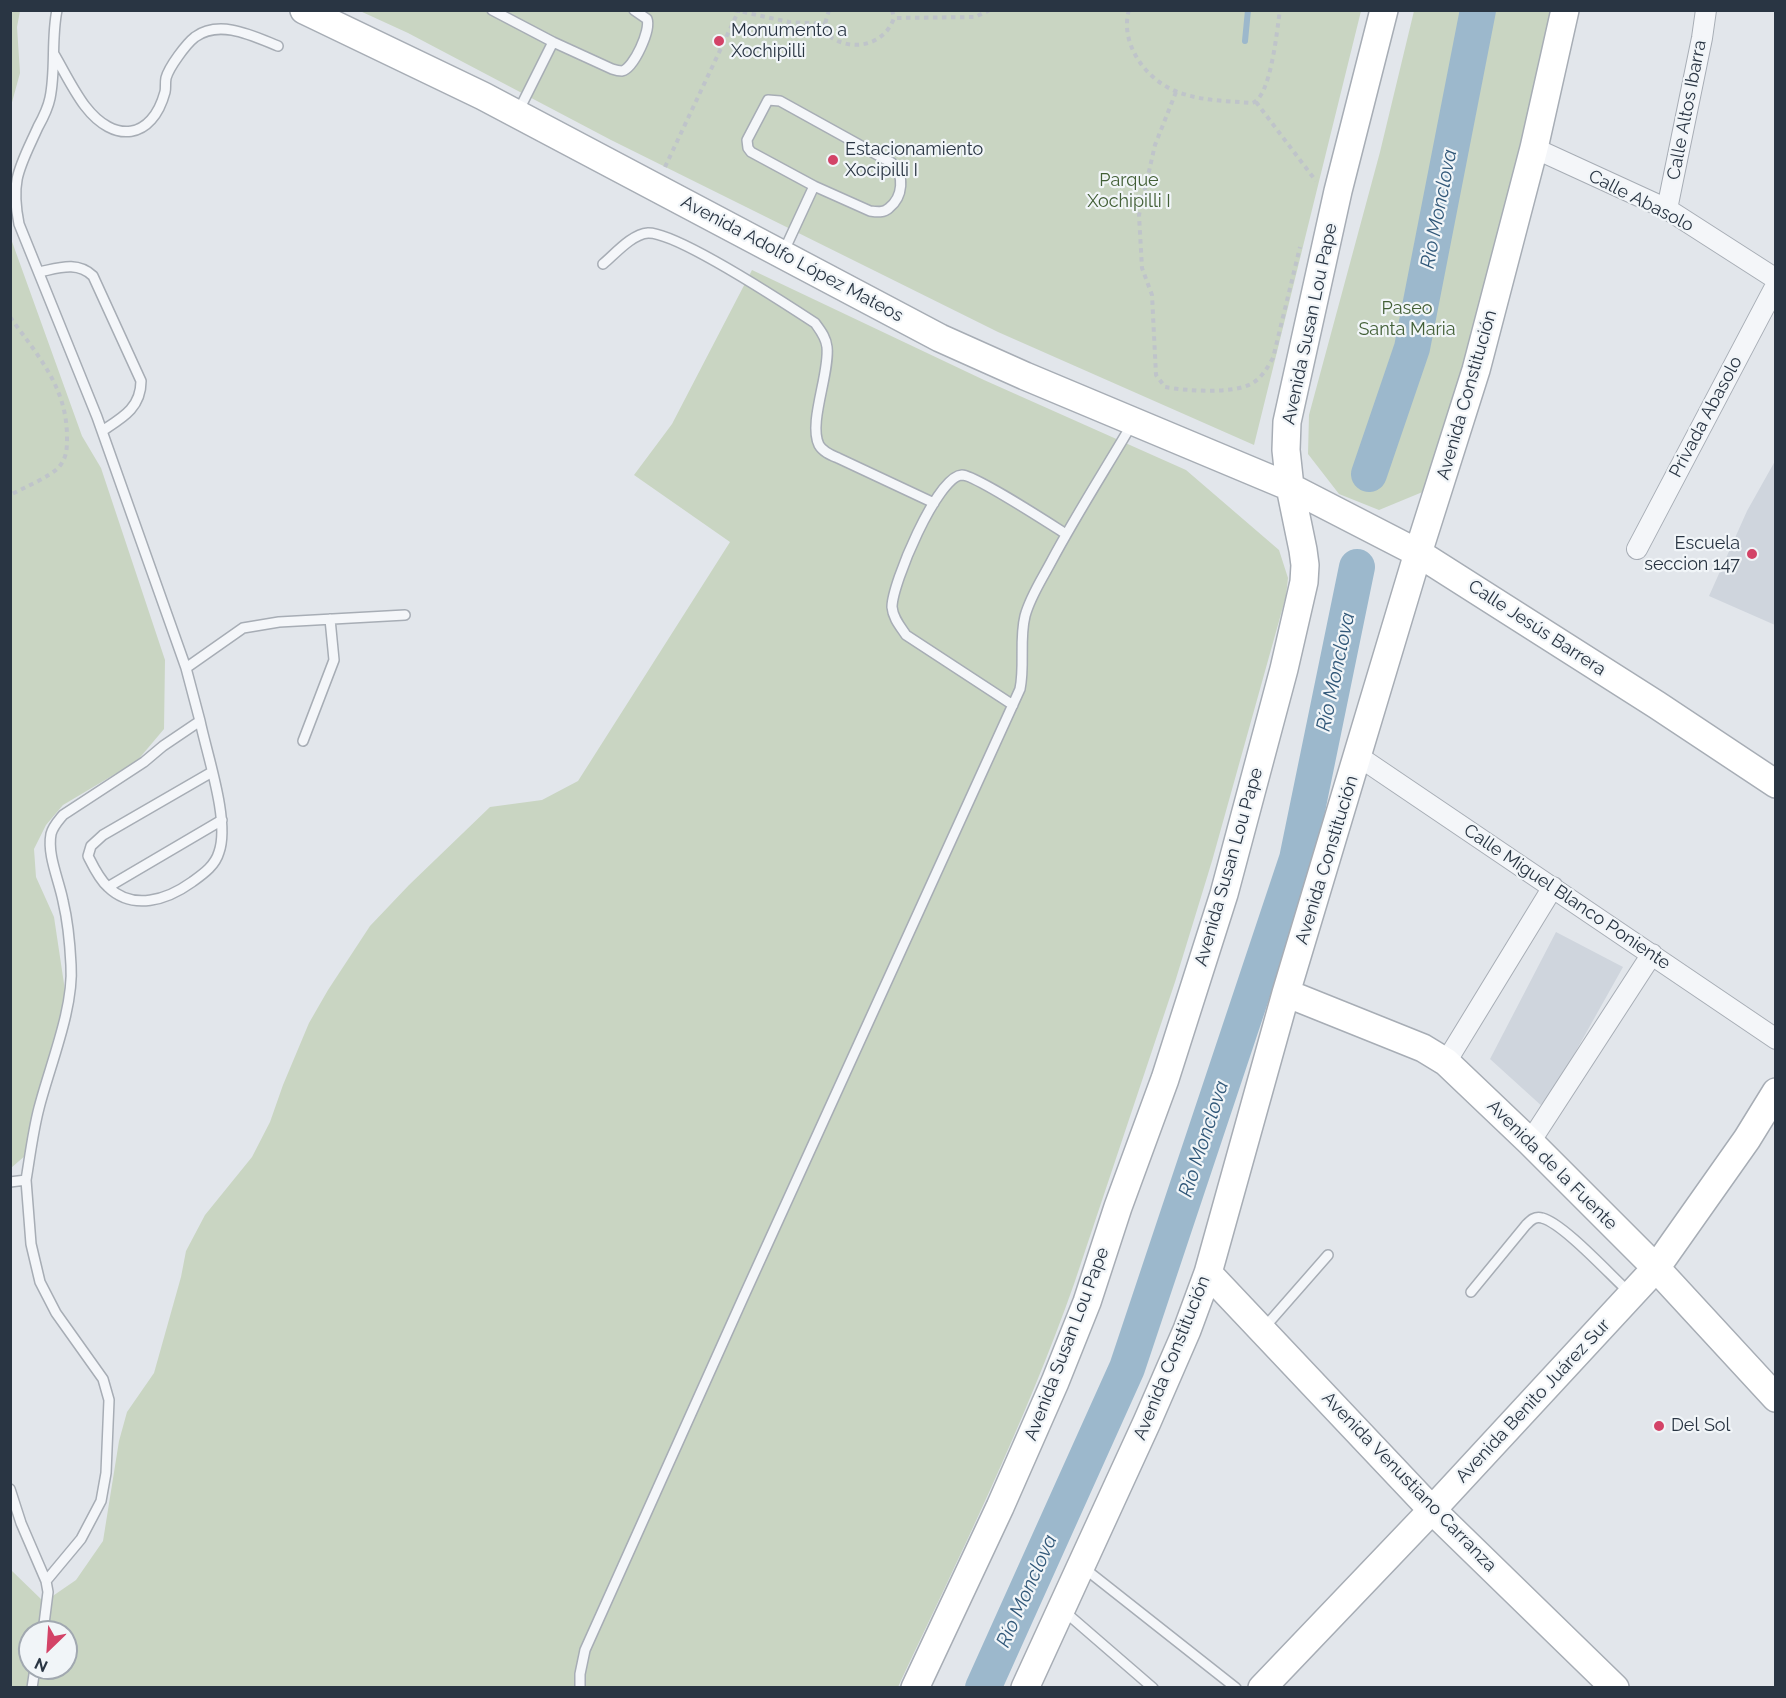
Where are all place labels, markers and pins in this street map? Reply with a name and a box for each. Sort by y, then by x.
place label: Monumento a Xochipilli [731,20,847,63]
marker: Monumento a Xochipilli [712,34,726,48]
place label: Estacionamiento Xocipilli I [845,139,983,182]
marker: Estacionamiento Xocipilli I [826,153,840,167]
place label: Escuela seccion 147 [1644,533,1740,576]
marker: Escuela seccion 147 [1745,547,1759,561]
place label: Del Sol [1671,1415,1730,1437]
marker: Del Sol [1652,1419,1666,1433]

